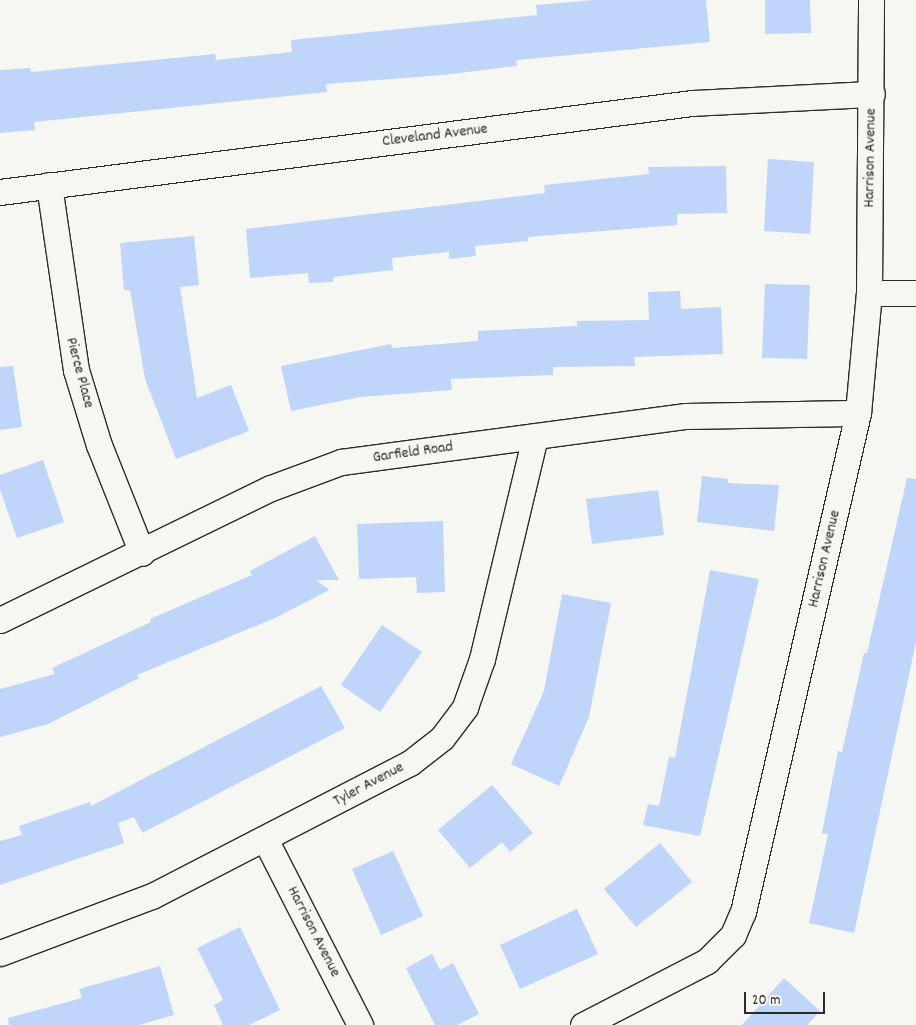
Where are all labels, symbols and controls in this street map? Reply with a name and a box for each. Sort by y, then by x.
street label: Harrison Avenue [861,108,881,208]
street label: Cleveland Avenue [381,120,489,152]
street label: Pierce Place [60,336,98,410]
street label: Garfield Road [372,438,454,468]
street label: Harrison Avenue [804,509,846,609]
street label: Tyler Avenue [330,758,408,812]
street label: Harrison Avenue [282,883,344,981]
scale bar [746,982,827,1014]
text: 20 m [752,990,780,1012]

